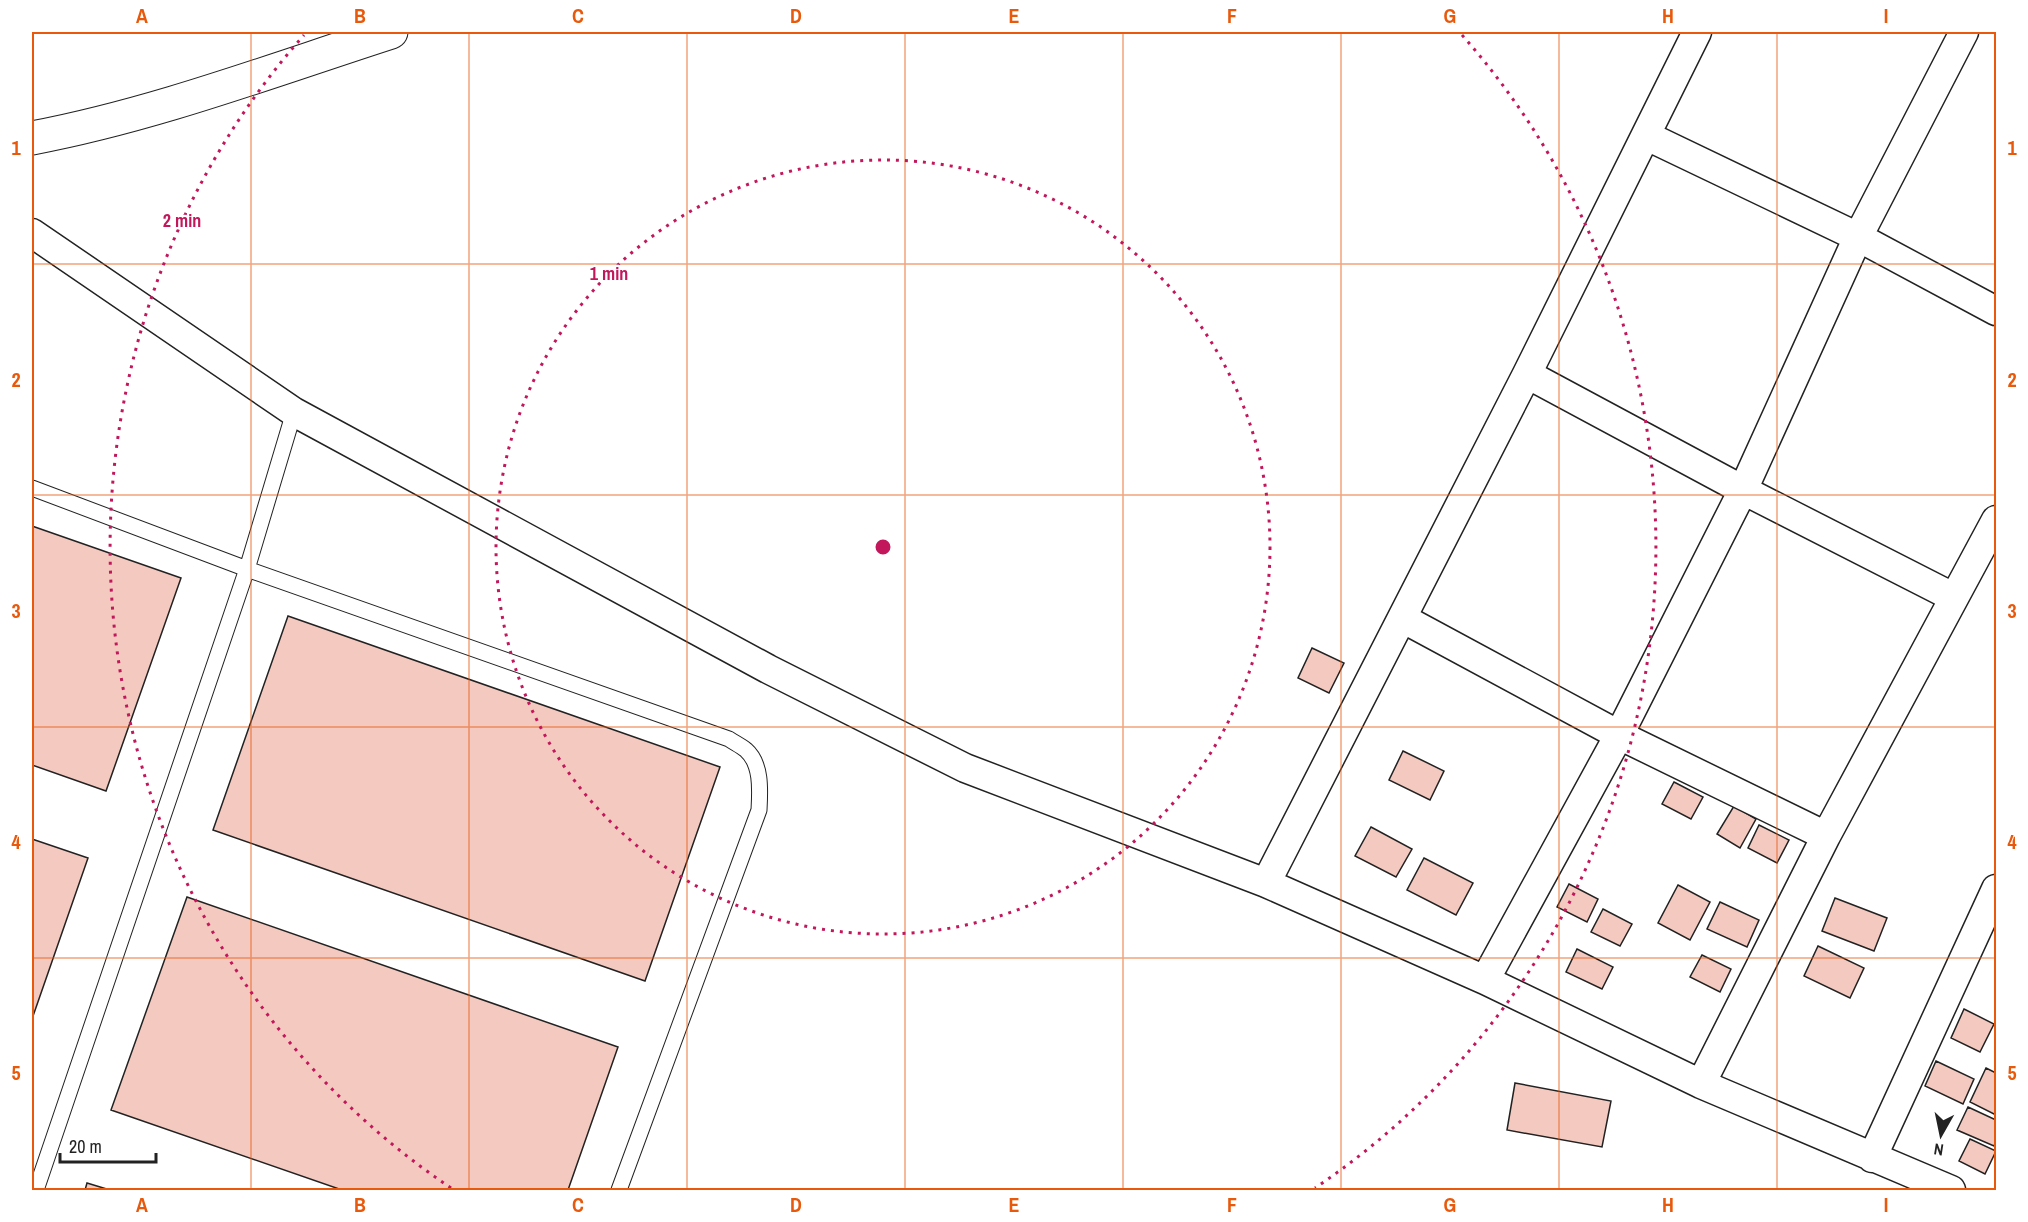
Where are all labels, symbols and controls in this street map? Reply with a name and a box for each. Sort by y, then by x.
text: A [136,2,148,29]
text: B [354,2,366,29]
text: C [572,2,584,29]
text: D [790,2,802,29]
text: E [1009,2,1020,29]
text: F [1227,2,1237,29]
text: G [1444,2,1456,29]
text: H [1662,2,1674,29]
text: I [1884,2,1888,29]
text: 1 [11,134,21,161]
text: 1 [2007,134,2017,161]
text: 2 min [163,208,201,233]
text: 1 min [590,261,628,286]
text: 2 [11,366,21,393]
text: 2 [2007,366,2017,393]
centre of rings [873,537,893,557]
text: 3 [11,597,21,624]
text: 3 [2007,597,2017,624]
text: 4 [11,828,21,855]
text: 4 [2007,828,2017,855]
text: 5 [11,1059,21,1086]
text: 5 [2007,1059,2017,1086]
north arrow [1911,1105,1971,1165]
scale bar [60,1126,156,1164]
text: 20 m [69,1134,102,1159]
text: N [1932,1138,1945,1161]
text: A [136,1191,148,1218]
text: B [354,1191,366,1218]
text: C [572,1191,584,1218]
text: D [790,1191,802,1218]
text: E [1009,1191,1020,1218]
text: F [1227,1191,1237,1218]
text: G [1444,1191,1456,1218]
text: H [1662,1191,1674,1218]
text: I [1884,1191,1888,1218]

